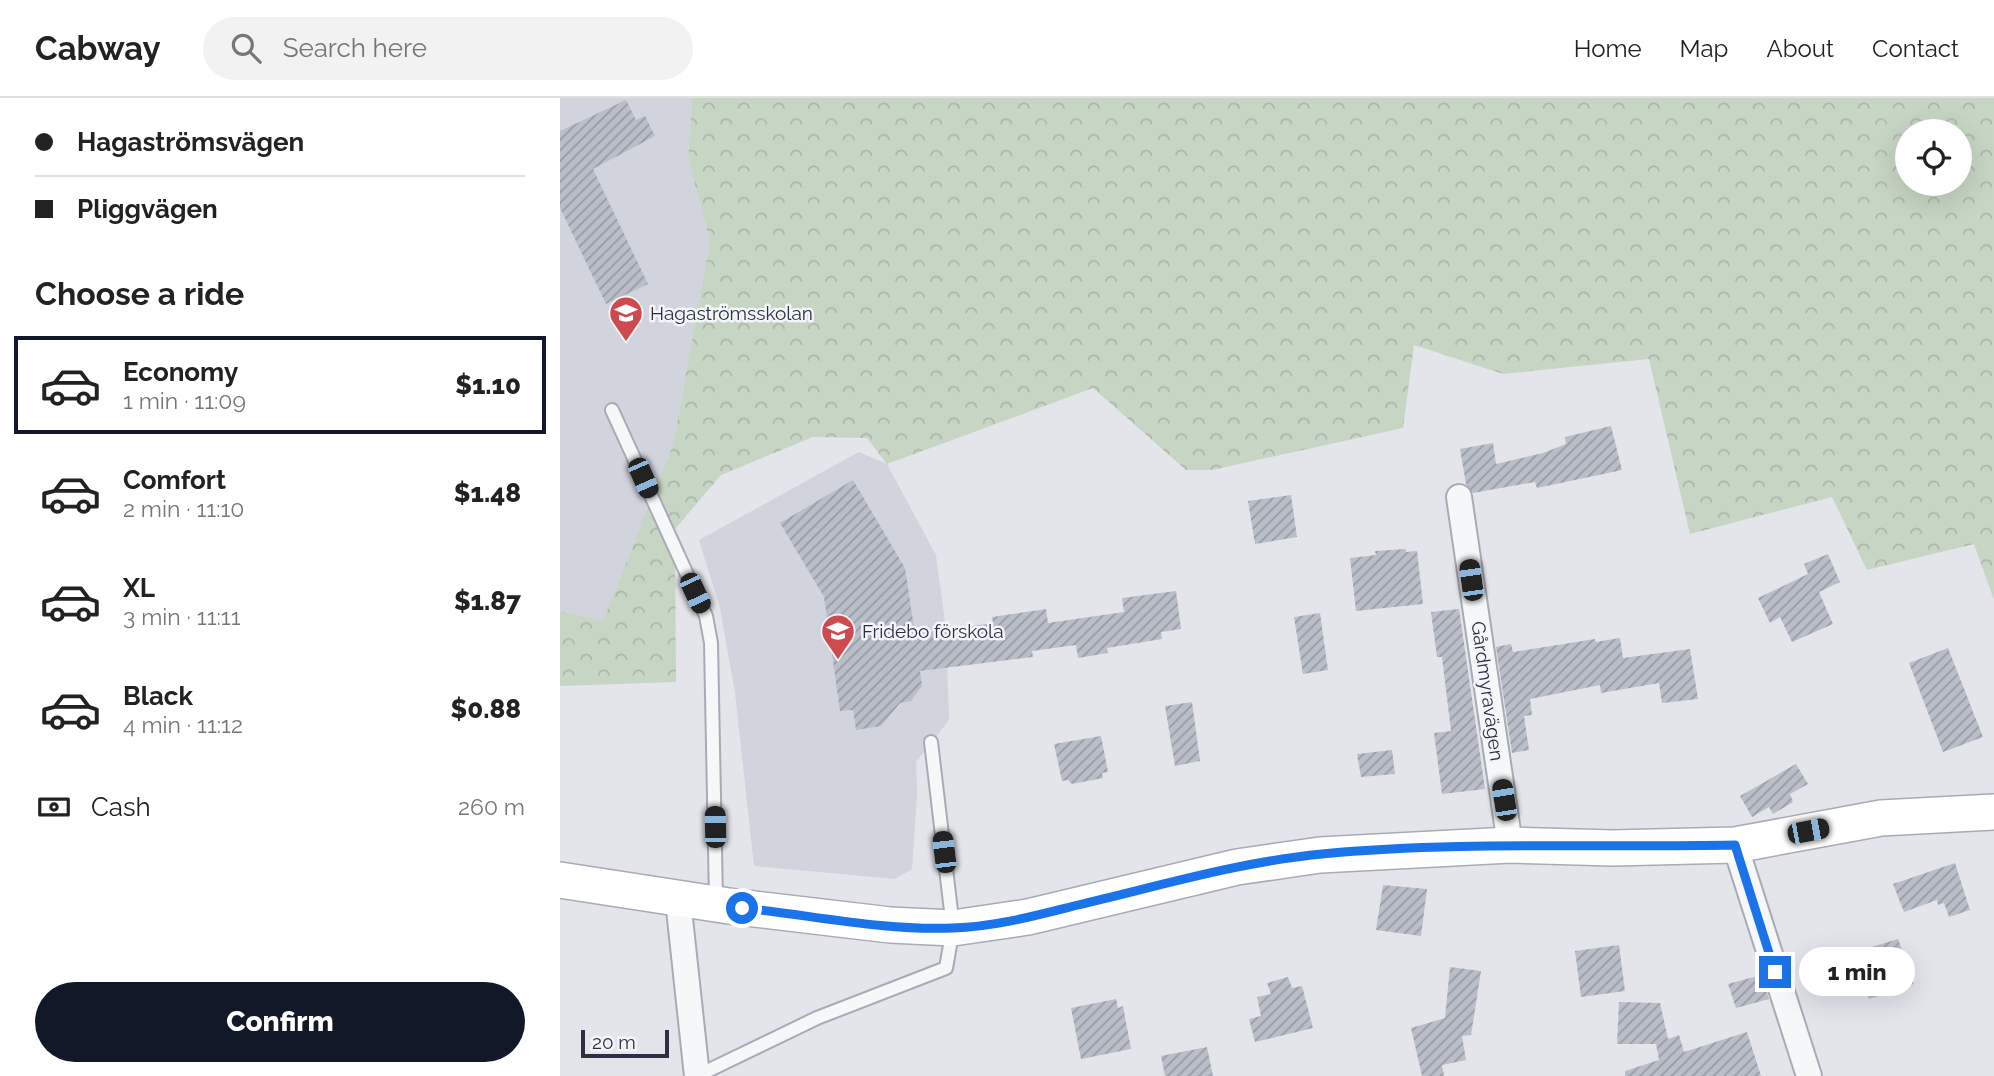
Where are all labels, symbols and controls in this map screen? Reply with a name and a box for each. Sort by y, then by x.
search box [203,17,693,80]
text: Cabway [35,29,161,68]
icon: search [227,29,265,67]
text: Search here [283,33,427,63]
text: Home [1574,34,1642,63]
text: Map [1680,34,1728,63]
text: About [1766,34,1834,63]
text: Contact [1872,34,1959,63]
map controls [1895,119,1972,196]
button: locate [1895,119,1972,196]
text: Hagaströmsvägen [77,127,304,157]
text: Pliggvägen [77,194,218,224]
text: Choose a ride [35,275,244,312]
school or university icon: Hagaströmsskolan [607,294,645,343]
place label: Hagaströmsskolan [650,302,813,324]
icon: car [39,354,102,417]
text: Economy [123,357,238,387]
text: $1.10 [455,370,521,400]
text: 1 min · 11:09 [123,387,246,414]
car [625,455,662,501]
icon: car [39,462,102,525]
text: Comfort [123,465,226,495]
text: $1.48 [454,478,521,508]
text: 2 min · 11:10 [123,495,244,522]
car [1458,558,1485,602]
icon: car [39,570,102,633]
car [677,570,714,616]
text: XL [123,573,155,603]
text: $1.87 [454,586,521,616]
text: 3 min · 11:11 [123,603,240,630]
school or university icon: Fridebo förskola [819,612,857,661]
place label: Fridebo förskola [862,620,1004,642]
street label: Gårdmyravägen [1467,620,1509,762]
icon: car [39,678,102,741]
text: Black [123,681,193,711]
text: $0.88 [451,694,521,724]
text: 4 min · 11:12 [123,711,243,738]
car [1491,778,1518,822]
icon: cash [35,788,73,826]
text: Cash [91,792,151,822]
text: 260 m [458,793,525,820]
car [705,806,726,848]
car [1786,817,1831,845]
car [932,830,957,874]
route start [726,892,758,924]
callout: 1 min [1800,948,1915,996]
route end [1759,956,1791,988]
text: 1 min [1827,958,1887,985]
button: Confirm [35,982,525,1062]
scale bar [581,1027,668,1059]
text: 20 m [592,1031,636,1053]

